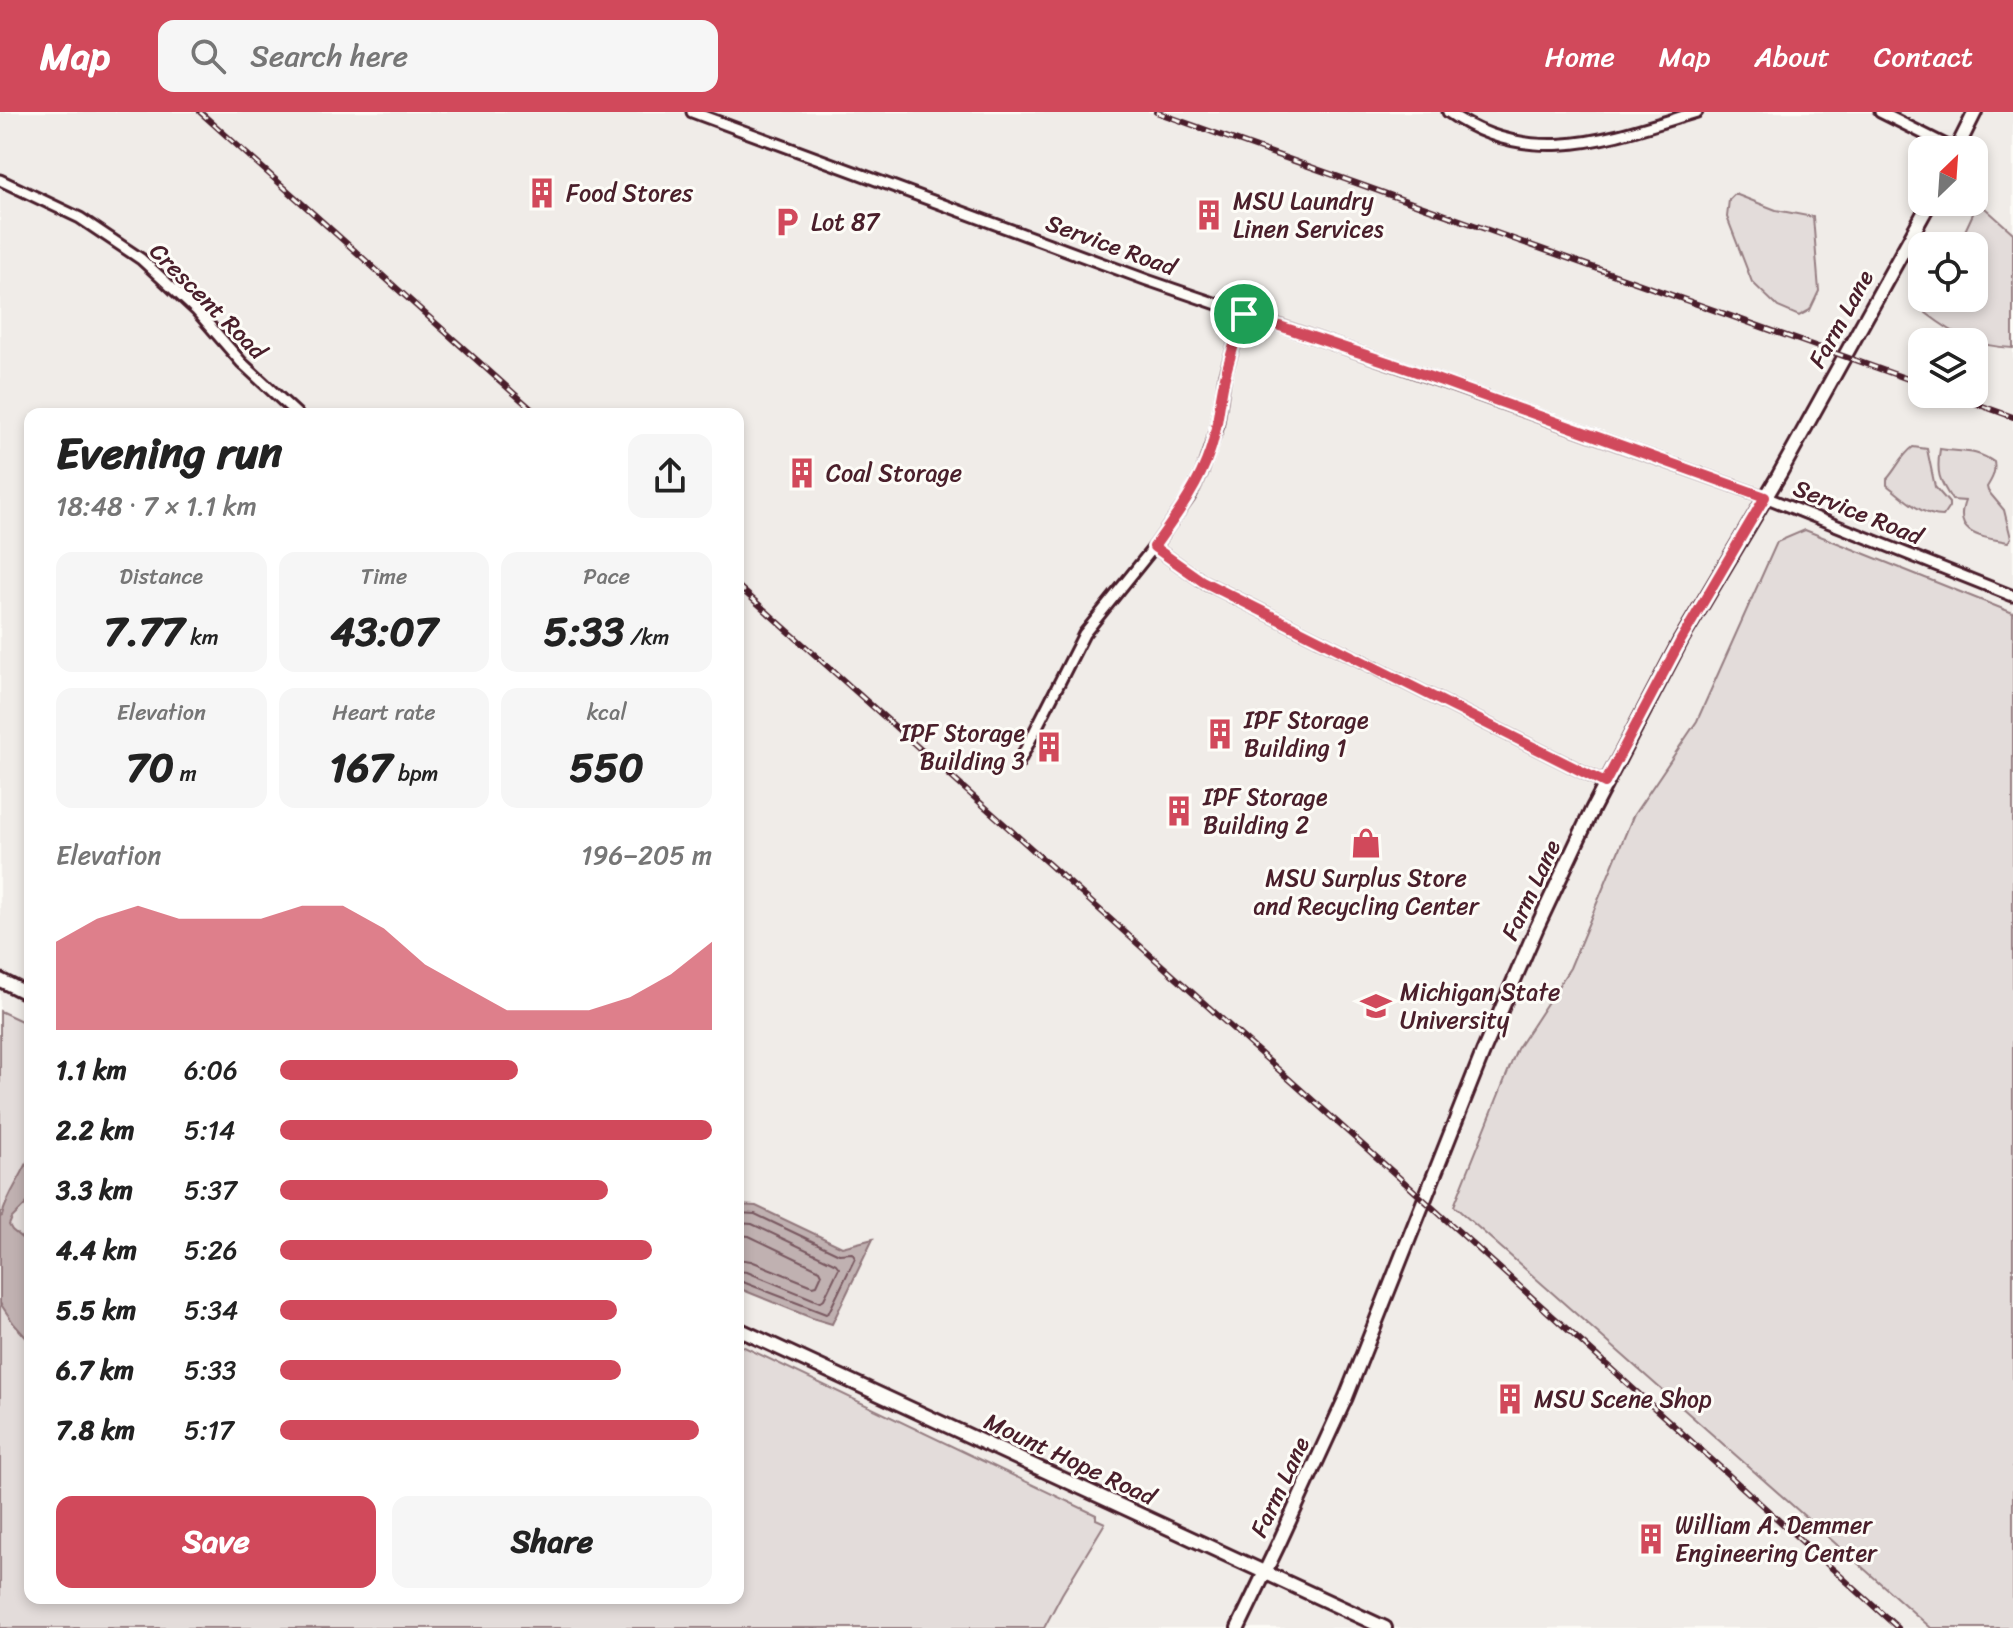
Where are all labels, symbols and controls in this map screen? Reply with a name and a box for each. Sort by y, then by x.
search box [158,20,718,92]
text: Map [40,23,110,90]
text: Search here [250,29,408,83]
text: Home [1545,32,1615,81]
text: Map [1659,32,1710,81]
text: About [1754,32,1830,81]
text: Contact [1874,32,1973,81]
icon: search [186,34,230,78]
north arrow [1908,136,1988,216]
map controls [1908,136,1988,408]
place label: Food Stores [566,172,694,214]
building icon: Food Stores [525,176,559,210]
place label: MSU Laundry Linen Services [1233,180,1384,250]
building icon: MSU Laundry Linen Services [1192,198,1226,232]
place label: Lot 87 [811,201,880,243]
street label: Service Road [1040,202,1184,289]
parking icon: Lot 87 [770,205,804,239]
street label: Crescent Road [139,232,278,371]
button: locate [1908,232,1988,312]
street label: Farm Lane [1797,261,1886,376]
pin [1210,280,1278,348]
icon: arrive [1222,292,1266,336]
button: layers [1908,328,1988,408]
text: Evening run [56,414,282,492]
button: share [628,434,712,518]
place label: Coal Storage [826,452,962,494]
building icon: Coal Storage [785,456,819,490]
street label: Service Road [1787,467,1931,558]
text: 18:48 · 7 × 1.1 km [56,483,257,529]
text: Distance [120,557,203,596]
text: Time [361,557,407,596]
text: Pace [583,557,630,596]
text: 7.77 [104,596,184,667]
text: 43:07 [330,596,438,667]
text: 5:33 [544,596,624,667]
text: km [184,618,219,657]
text: /km [624,618,670,657]
text: Elevation [117,693,206,732]
text: Heart rate [332,693,436,732]
text: kcal [587,693,627,732]
place label: IPF Storage Building 1 [1243,699,1369,769]
place label: IPF Storage Building 3 [900,712,1025,782]
building icon: IPF Storage Building 1 [1203,717,1237,751]
building icon: IPF Storage Building 3 [1032,730,1066,764]
text: 70 [126,732,174,803]
text: 167 [329,732,392,803]
text: 550 [570,732,644,803]
text: m [174,754,197,793]
text: bpm [392,754,439,793]
place label: IPF Storage Building 2 [1202,776,1328,846]
building icon: IPF Storage Building 2 [1162,794,1196,828]
shop icon: MSU Surplus Store and Recycling Center [1349,826,1383,860]
text: Elevation [56,832,161,878]
text: 196–205 m [581,832,712,878]
street label: Farm Lane [1489,832,1573,948]
place label: MSU Surplus Store and Recycling Center [1254,857,1481,927]
place label: Michigan State University [1400,971,1560,1041]
school or university icon: Michigan State University [1359,989,1393,1023]
text: 1.1 km [56,1047,127,1093]
text: 6:06 [184,1047,238,1093]
text: 2.2 km [56,1107,134,1153]
text: 5:14 [184,1107,235,1153]
text: 3.3 km [56,1167,133,1213]
text: 5:37 [184,1167,237,1213]
text: 4.4 km [56,1227,137,1273]
text: 5:26 [184,1227,238,1273]
text: 5.5 km [56,1287,136,1333]
text: 5:34 [184,1287,238,1333]
text: 6.7 km [56,1347,134,1393]
text: 5:33 [184,1347,236,1393]
place label: MSU Scene Shop [1534,1378,1712,1420]
building icon: MSU Scene Shop [1493,1382,1527,1416]
street label: Mount Hope Road [977,1401,1165,1518]
text: 7.8 km [56,1407,135,1453]
text: 5:17 [184,1407,234,1453]
street label: Farm Lane [1238,1429,1322,1545]
button: Save [56,1496,376,1588]
button: Share [392,1496,712,1588]
place label: William A. Demmer Engineering Center [1675,1504,1878,1574]
building icon: William A. Demmer Engineering Center [1634,1522,1668,1556]

